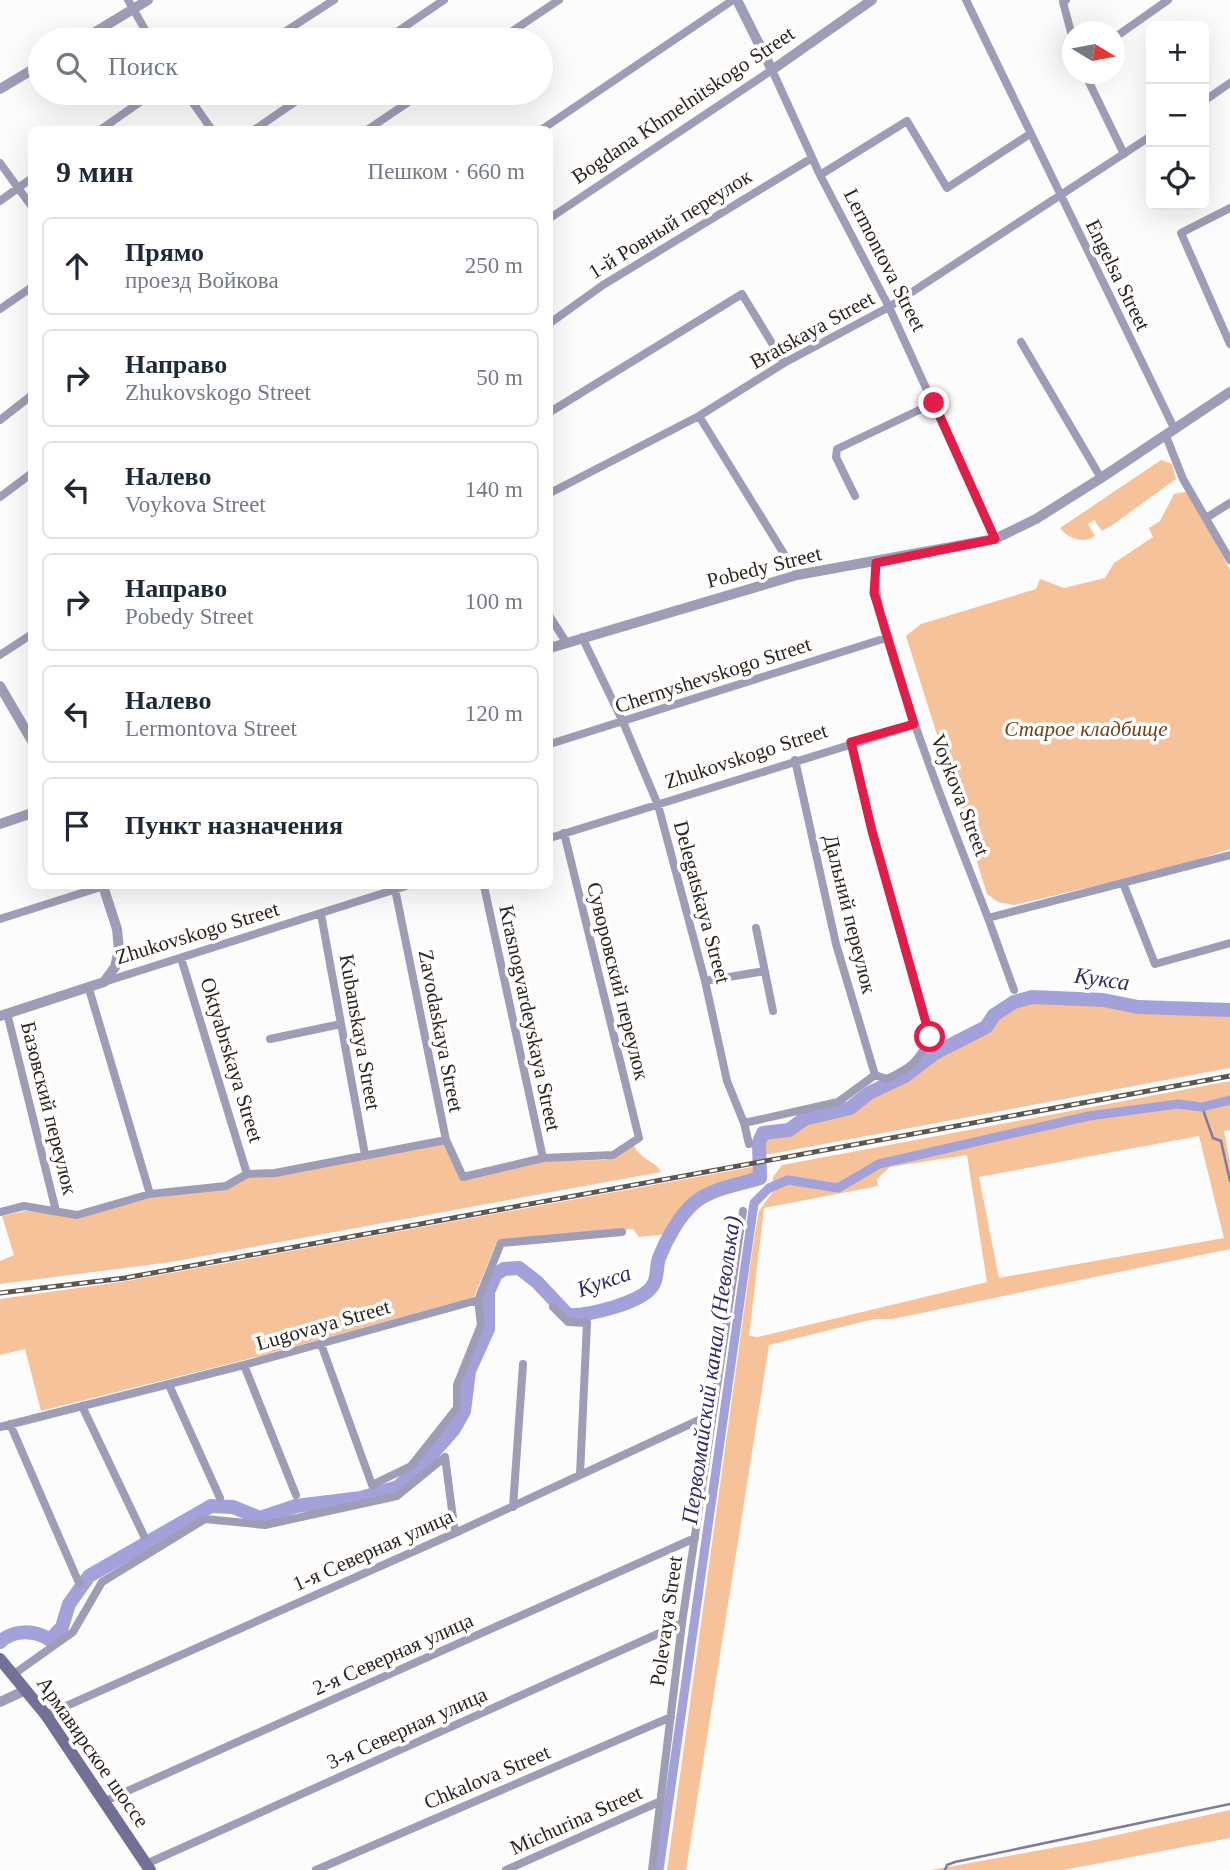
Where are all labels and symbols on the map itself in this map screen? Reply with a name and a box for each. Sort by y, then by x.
street label: Bogdana Khmelnitskogo Street [567,21,799,189]
north arrow [1062,21,1125,84]
street label: 1-й Ровный переулок [584,164,757,284]
street label: Lermontova Street [839,185,931,335]
street label: Engelsa Street [1081,215,1155,335]
street label: Bratskaya Street [746,286,878,374]
route end [918,387,949,418]
street label: Pobedy Street [704,541,824,593]
street label: Chernyshevskogo Street [612,632,814,718]
park label: Старое кладбище [1004,717,1168,741]
street label: Zhukovskogo Street [662,718,831,794]
street label: Voykova Street [926,731,994,859]
street label: Delegatskaya Street [669,818,735,986]
street label: Дальний переулок [819,832,882,997]
street label: Суворовский переулок [582,880,654,1083]
street label: Zhukovskogo Street [112,897,282,969]
street label: Krasnogvardeyskaya Street [494,903,566,1133]
street label: Zavodaskaya Street [413,948,469,1114]
street label: Kubanskaya Street [334,952,386,1112]
water label: Кукса [1072,963,1131,995]
street label: Oktyabrskaya Street [196,975,268,1145]
street label: Базовский переулок [16,1019,82,1198]
route start [914,1021,945,1052]
water label: Первомайский канал (Неволька) [677,1214,745,1527]
water label: Кукса [573,1260,634,1302]
street label: Lugovaya Street [253,1294,393,1356]
street label: 1-я Северная улица [289,1504,457,1596]
street label: Polevaya Street [645,1554,687,1688]
street label: 2-я Северная улица [309,1608,477,1700]
street label: Армавирское шоссе [32,1672,154,1832]
street label: 3-я Северная улица [323,1682,491,1774]
street label: Chkalova Street [420,1740,554,1814]
street label: Michurina Street [506,1780,646,1860]

